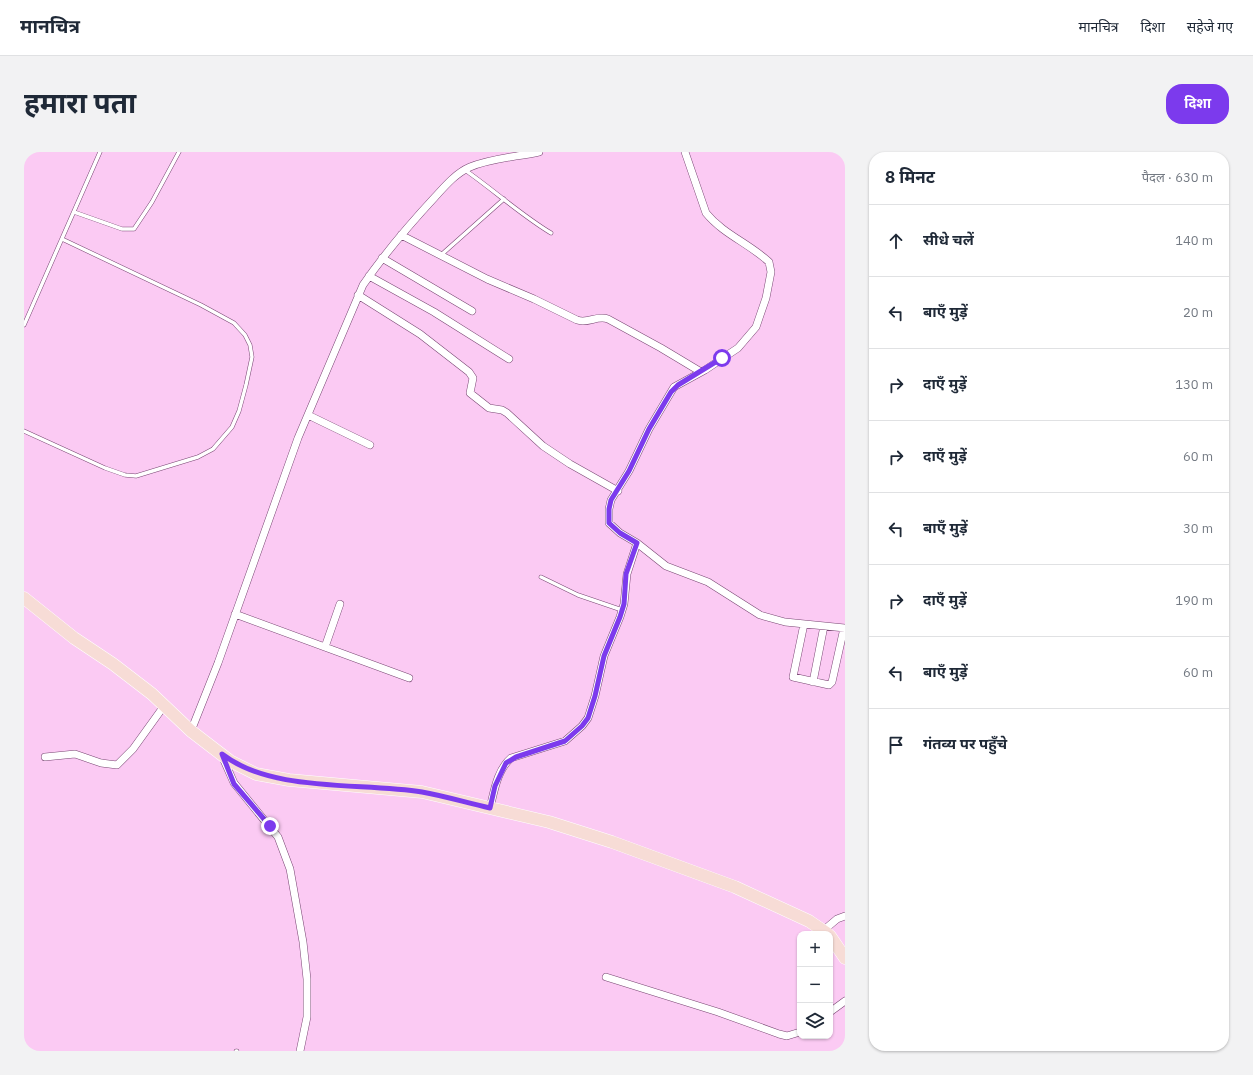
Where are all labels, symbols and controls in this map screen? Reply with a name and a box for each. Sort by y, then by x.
text: मानचित्र [20,14,80,38]
text: मानचित्र [1079,18,1119,36]
text: दिशा [1141,18,1165,36]
text: सहेजे गए [1187,18,1233,36]
text: हमारा पता [24,84,136,121]
button: दिशा [1166,84,1229,124]
text: 8 मिनट [885,166,935,188]
text: पैदल · 630 m [1142,169,1213,186]
icon: ahead [885,230,907,252]
text: सीधे चलें [923,230,974,249]
text: 140 m [1175,232,1213,249]
icon: left [885,302,907,324]
text: बाएँ मुड़ें [923,302,968,321]
text: 20 m [1183,304,1213,321]
route start [713,349,731,367]
icon: right [885,374,907,396]
text: दाएँ मुड़ें [923,374,967,393]
text: 130 m [1175,376,1213,393]
icon: right [885,446,907,468]
text: दाएँ मुड़ें [923,446,967,465]
text: 60 m [1183,448,1213,465]
icon: left [885,518,907,540]
text: बाएँ मुड़ें [923,518,968,537]
text: 30 m [1183,520,1213,537]
icon: right [885,590,907,612]
text: दाएँ मुड़ें [923,590,967,609]
text: 190 m [1175,592,1213,609]
icon: left [885,662,907,684]
text: बाएँ मुड़ें [923,662,968,681]
text: 60 m [1183,664,1213,681]
icon: arrive [885,734,907,756]
text: गंतव्य पर पहुँचे [923,734,1007,753]
route end [261,817,279,835]
map controls [797,931,833,1039]
button: + [797,931,833,967]
button: − [797,967,833,1003]
button: layers [797,1003,833,1039]

